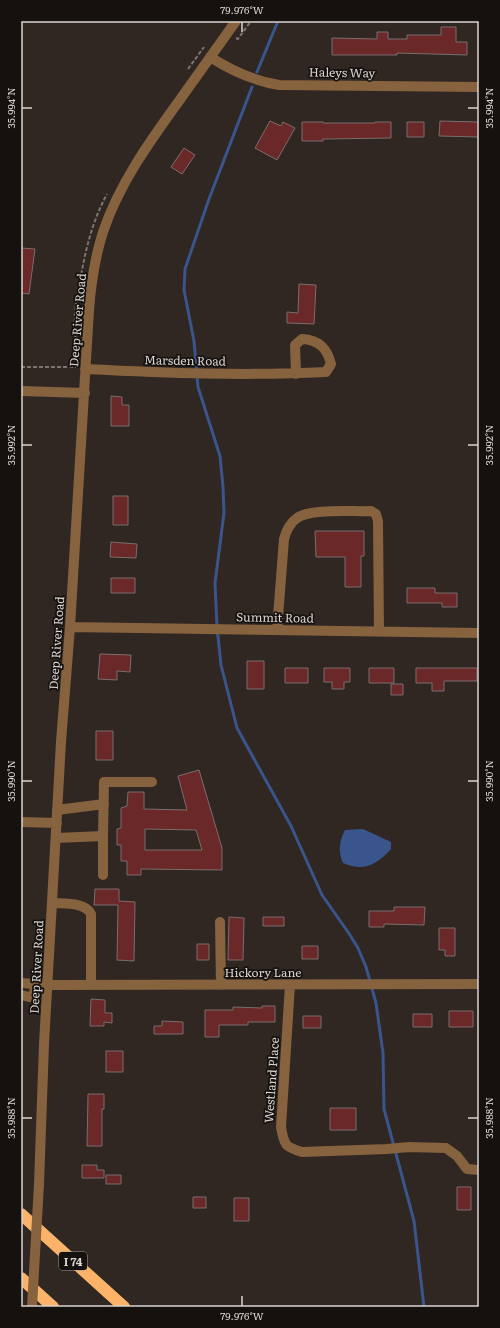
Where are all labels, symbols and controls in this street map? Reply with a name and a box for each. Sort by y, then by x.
text: 79.976°W [220,2,264,17]
street label: Haleys Way [309,62,376,82]
text: 35.994°N [3,87,18,129]
text: 35.994°N [481,87,496,129]
street label: Deep River Road [64,272,90,367]
street label: Marsden Road [144,350,227,370]
text: 35.992°N [3,425,18,465]
text: 35.992°N [481,425,496,465]
street label: Deep River Road [44,595,68,690]
street label: Summit Road [236,607,315,627]
text: 35.990°N [3,760,18,802]
text: 35.990°N [481,760,496,802]
street label: Deep River Road [25,919,47,1014]
street label: Hickory Lane [224,963,302,981]
street label: Westland Place [259,1036,283,1124]
text: 35.988°N [3,1097,18,1139]
text: 35.988°N [481,1097,496,1139]
road number: I 74 [59,1252,87,1270]
text: 79.976°W [220,1308,264,1323]

